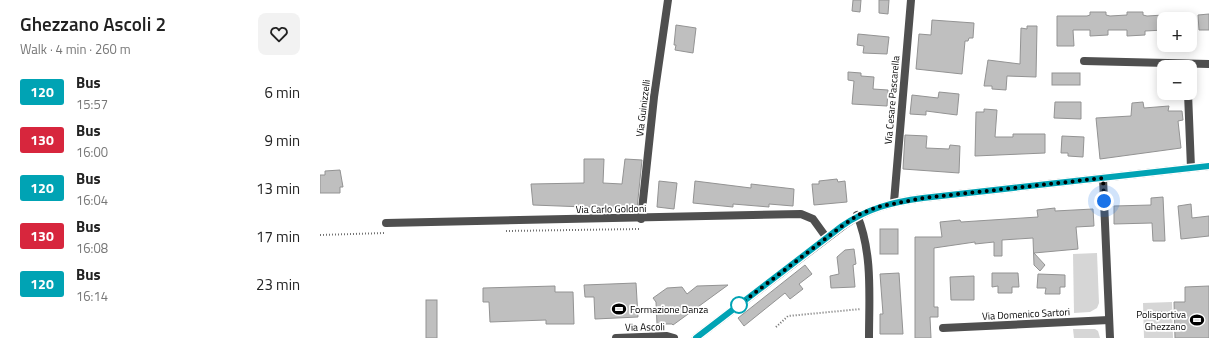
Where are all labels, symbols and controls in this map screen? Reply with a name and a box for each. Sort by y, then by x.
text: Ghezzano Ascoli 2 [20,9,166,38]
map controls [1157,12,1197,100]
button: + [1157,12,1197,52]
button: heart [258,13,300,55]
text: Walk · 4 min · 260 m [20,39,131,59]
street label: Via Cesare Pascarella [881,55,903,145]
button: − [1157,60,1197,100]
text: Bus [76,71,101,94]
street label: Via Guinizzelli [632,79,654,137]
text: 120 [30,81,54,102]
text: 6 min [264,81,300,104]
text: 15:57 [76,94,108,114]
text: Bus [76,119,101,142]
text: 130 [30,129,54,150]
text: 9 min [264,129,300,152]
text: 16:00 [76,142,108,162]
text: Bus [76,167,101,190]
text: 120 [30,177,54,198]
text: 13 min [256,177,300,200]
text: 16:04 [76,190,108,210]
your location [1094,191,1114,211]
street label: Via Carlo Goldoni [575,201,647,217]
text: Bus [76,215,101,238]
text: 130 [30,225,54,246]
text: 17 min [256,225,300,248]
text: 16:08 [76,238,108,258]
text: Bus [76,263,101,286]
text: 120 [30,273,54,294]
text: 23 min [256,273,300,296]
text: 16:14 [76,286,108,306]
unlabelled marker [730,296,748,314]
sports icon: Formazione Danza [611,301,627,317]
place label: Formazione Danza [630,302,708,317]
street label: Via Domenico Sartori [982,304,1070,324]
place label: Polisportiva Ghezzano [1136,307,1186,334]
sports icon: Polisportiva Ghezzano [1189,312,1205,328]
street label: Via Ascoli [625,319,665,335]

